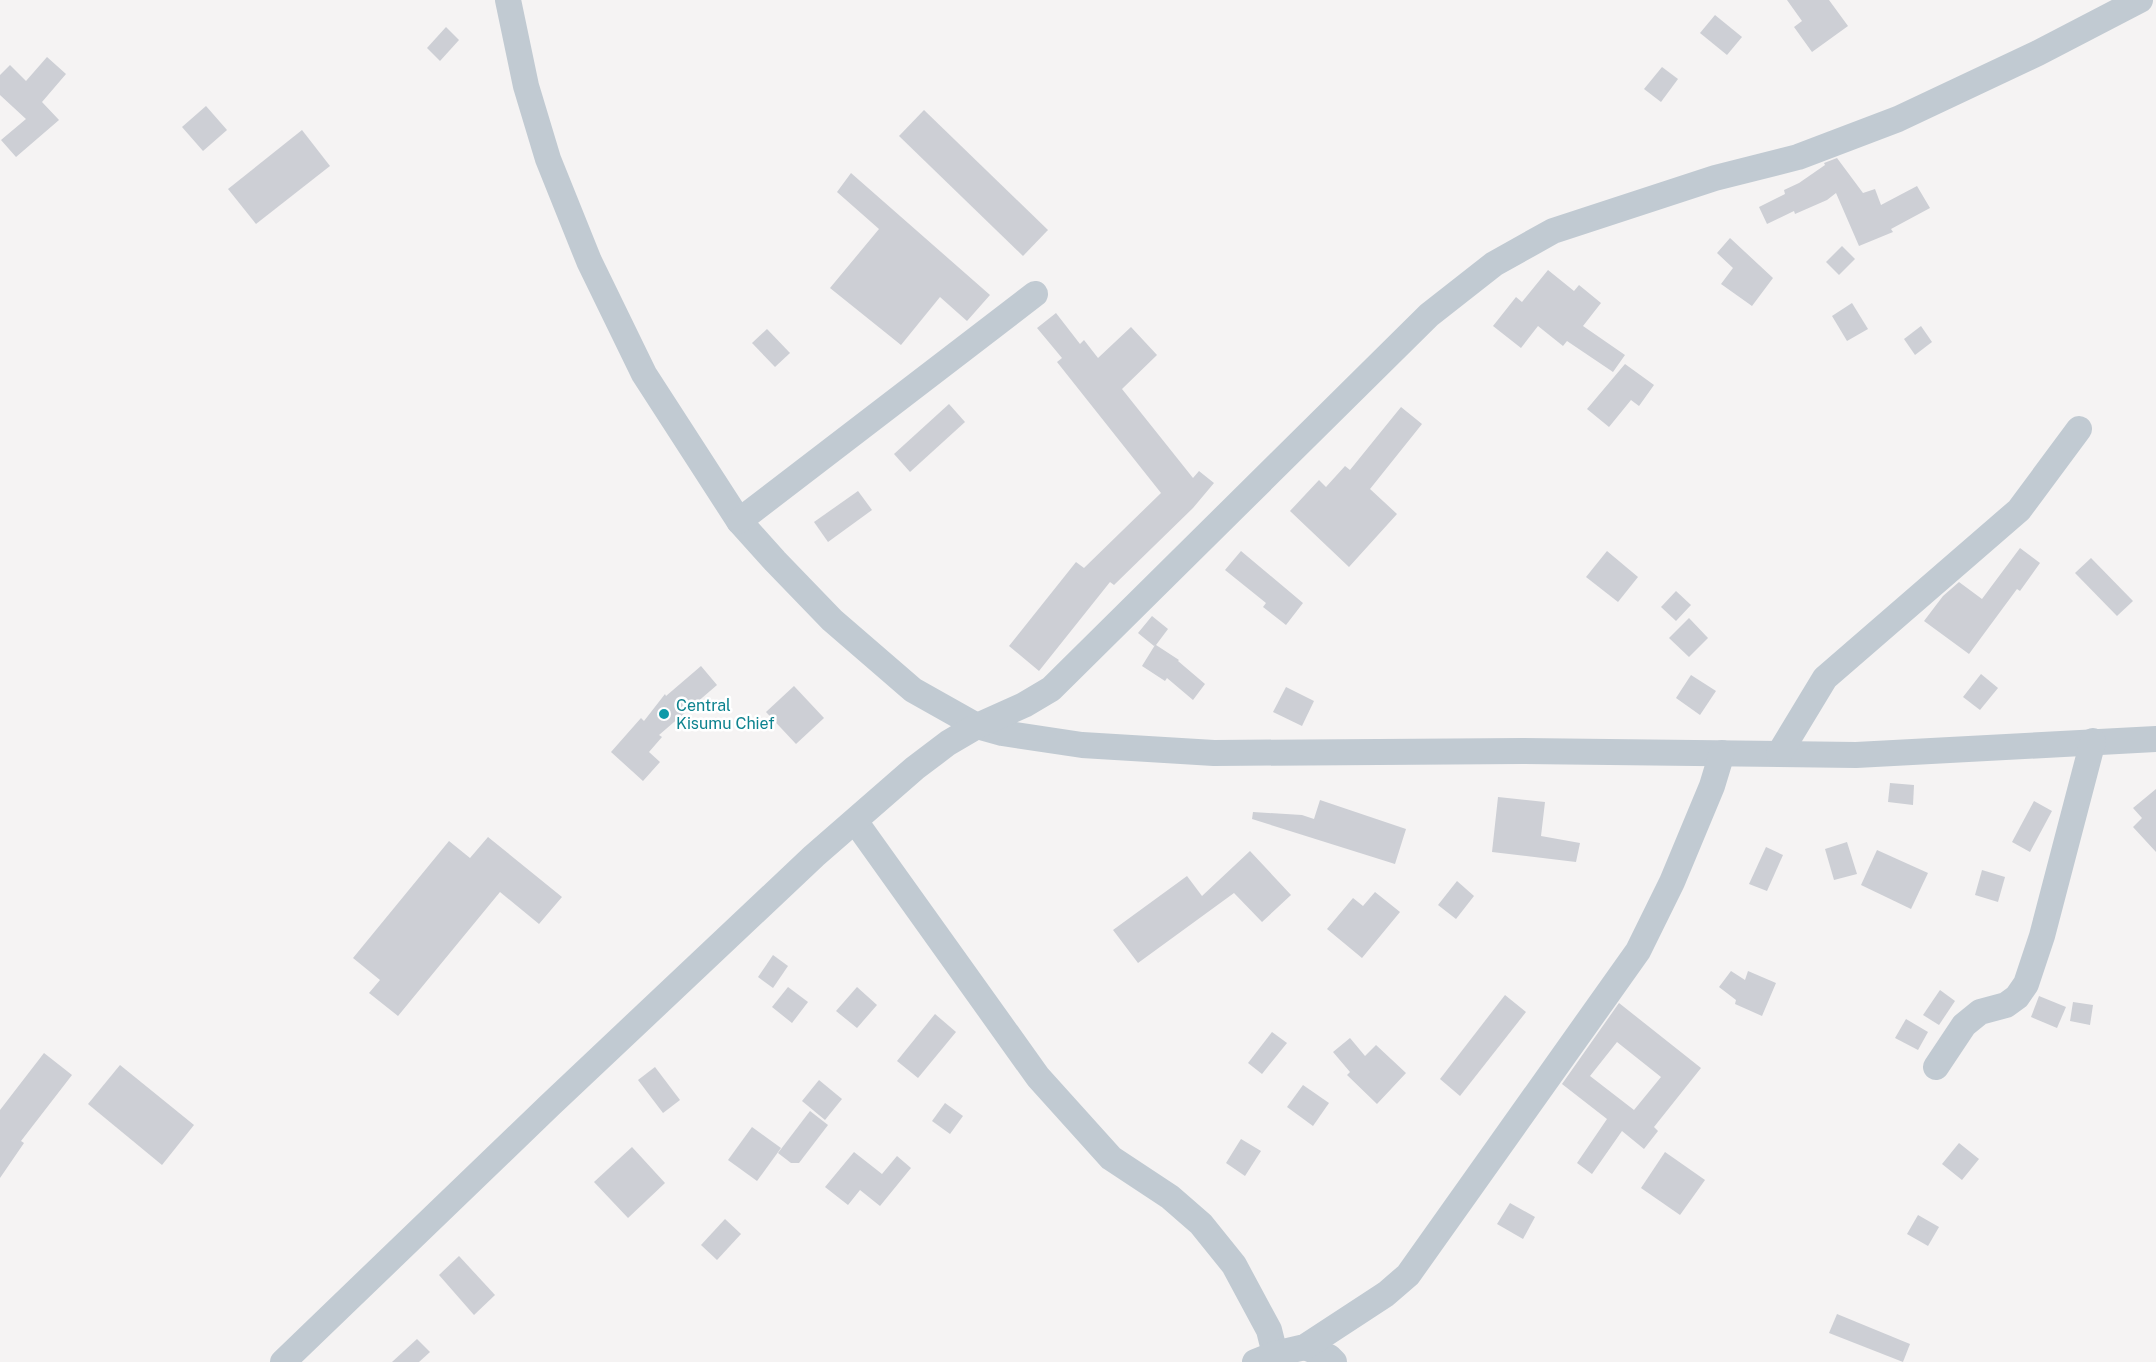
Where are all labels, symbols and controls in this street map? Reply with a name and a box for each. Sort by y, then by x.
place label: Central Kisumu Chief [676,696,775,733]
marker: Central Kisumu Chief [657,707,671,721]

